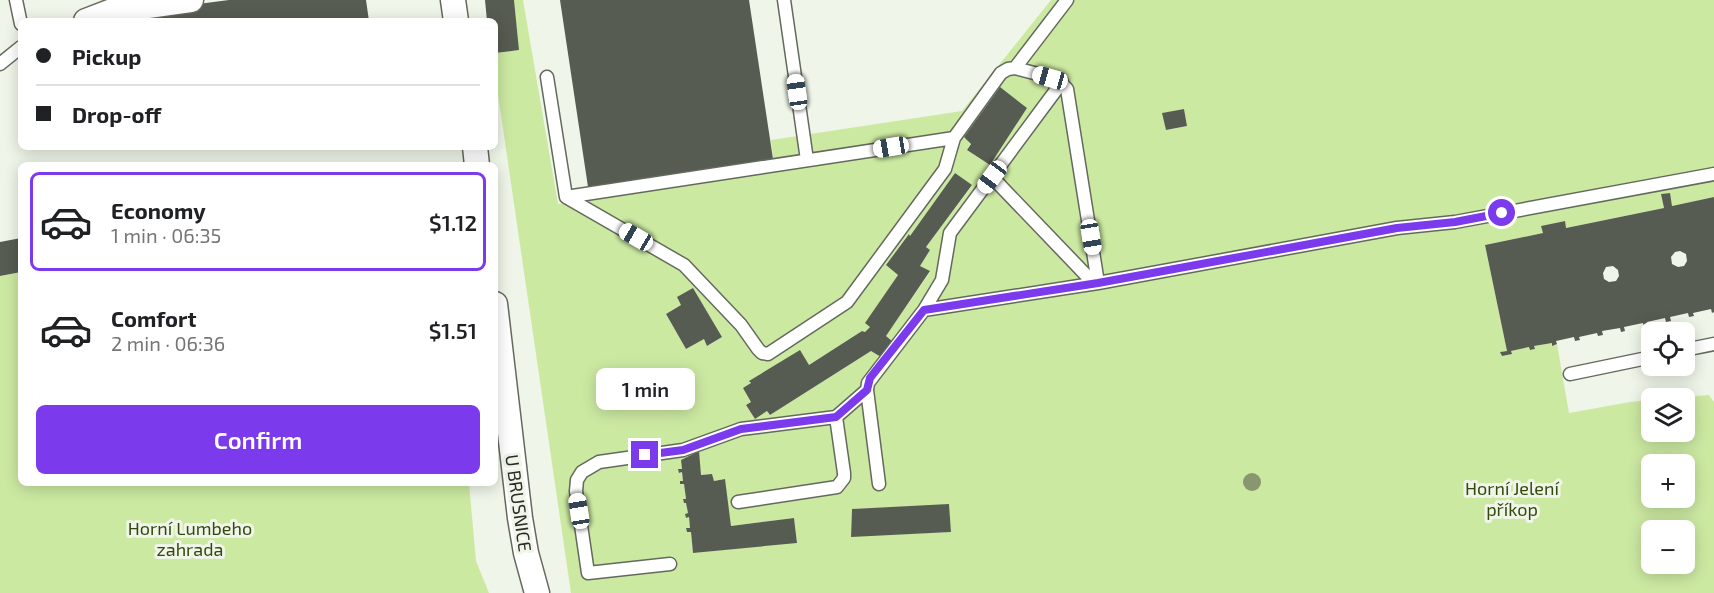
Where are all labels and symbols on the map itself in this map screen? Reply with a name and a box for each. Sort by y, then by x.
car [1030,64,1070,92]
car [786,73,808,111]
car [872,135,910,159]
car [974,157,1010,197]
route start [1488,199,1515,226]
car [1079,218,1103,256]
car [616,220,656,254]
callout: 1 min [596,368,694,410]
route end [631,441,658,468]
street label: U BRUSNICE [501,453,537,553]
park label: Horní Jelení příkop [1465,477,1559,520]
car [567,492,591,530]
park label: Horní Lumbeho zahrada [128,517,252,560]

